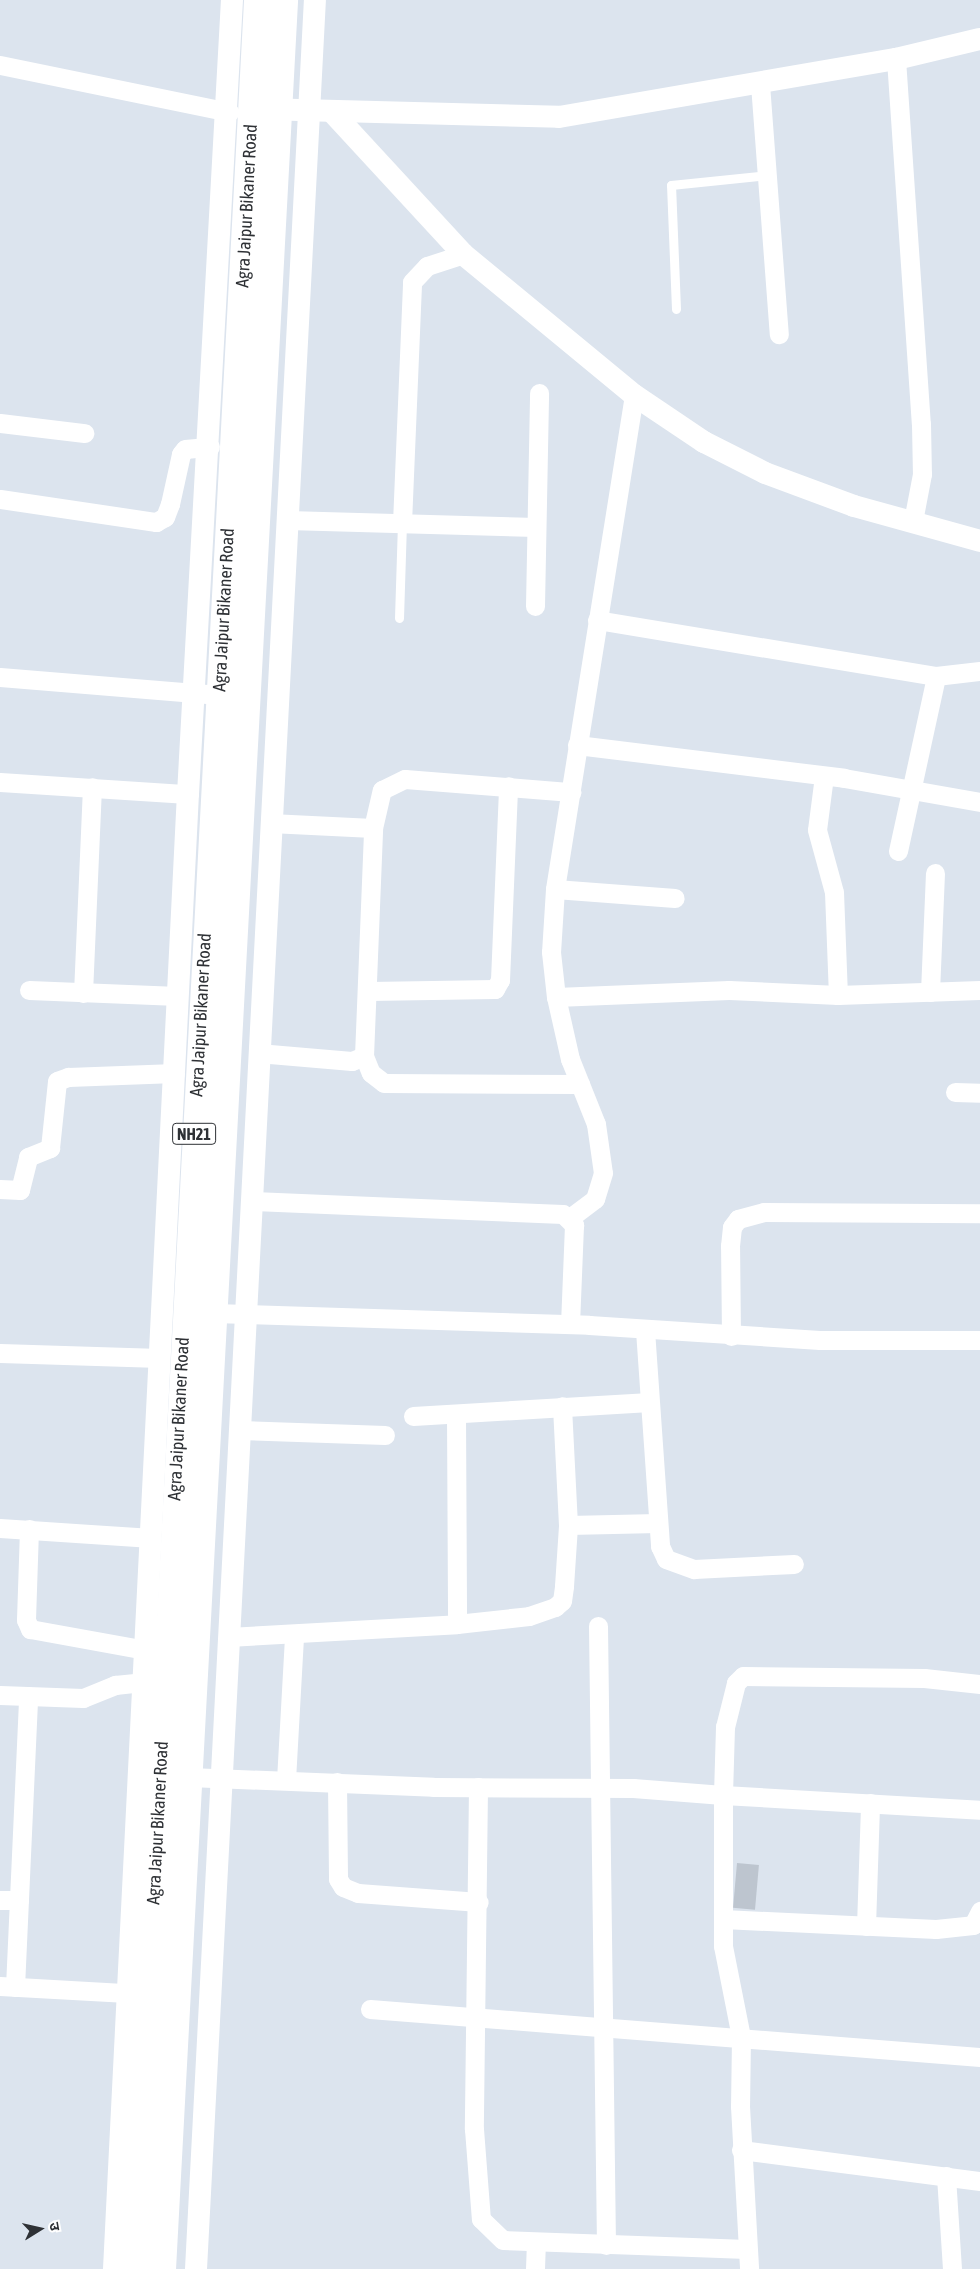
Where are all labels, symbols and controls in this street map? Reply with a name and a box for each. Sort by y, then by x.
street label: Agra Jaipur Bikaner Road [232,124,262,288]
street label: Agra Jaipur Bikaner Road [209,528,239,692]
street label: Agra Jaipur Bikaner Road [186,933,216,1097]
road number: NH21 [172,1120,216,1148]
street label: Agra Jaipur Bikaner Road [164,1337,194,1501]
street label: Agra Jaipur Bikaner Road [143,1741,173,1905]
north arrow [15,2204,65,2254]
text: उ [46,2221,63,2232]

